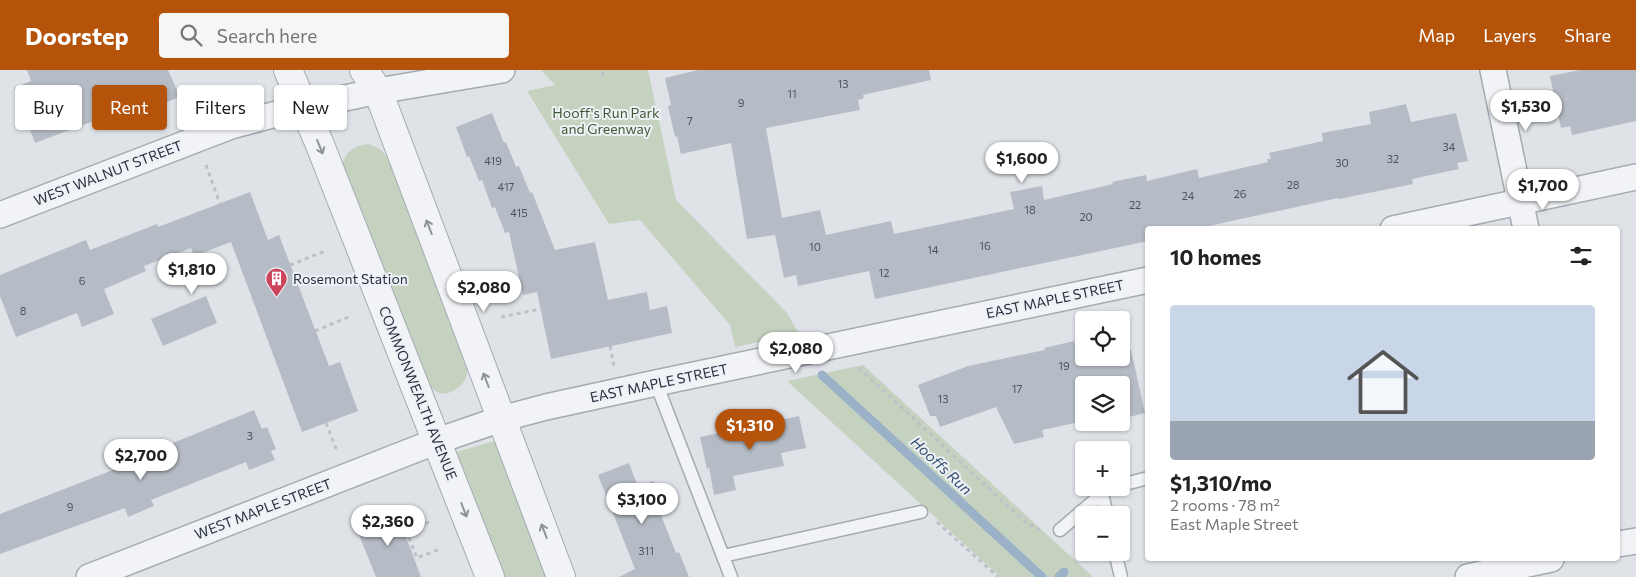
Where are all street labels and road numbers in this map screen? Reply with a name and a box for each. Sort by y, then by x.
street label: WEST WALNUT STREET [31,136,184,209]
street label: EAST MAPLE STREET [984,276,1125,321]
street label: COMMONWEALTH AVENUE [376,303,461,482]
street label: EAST MAPLE STREET [588,360,729,405]
street label: WEST MAPLE STREET [192,475,334,542]

